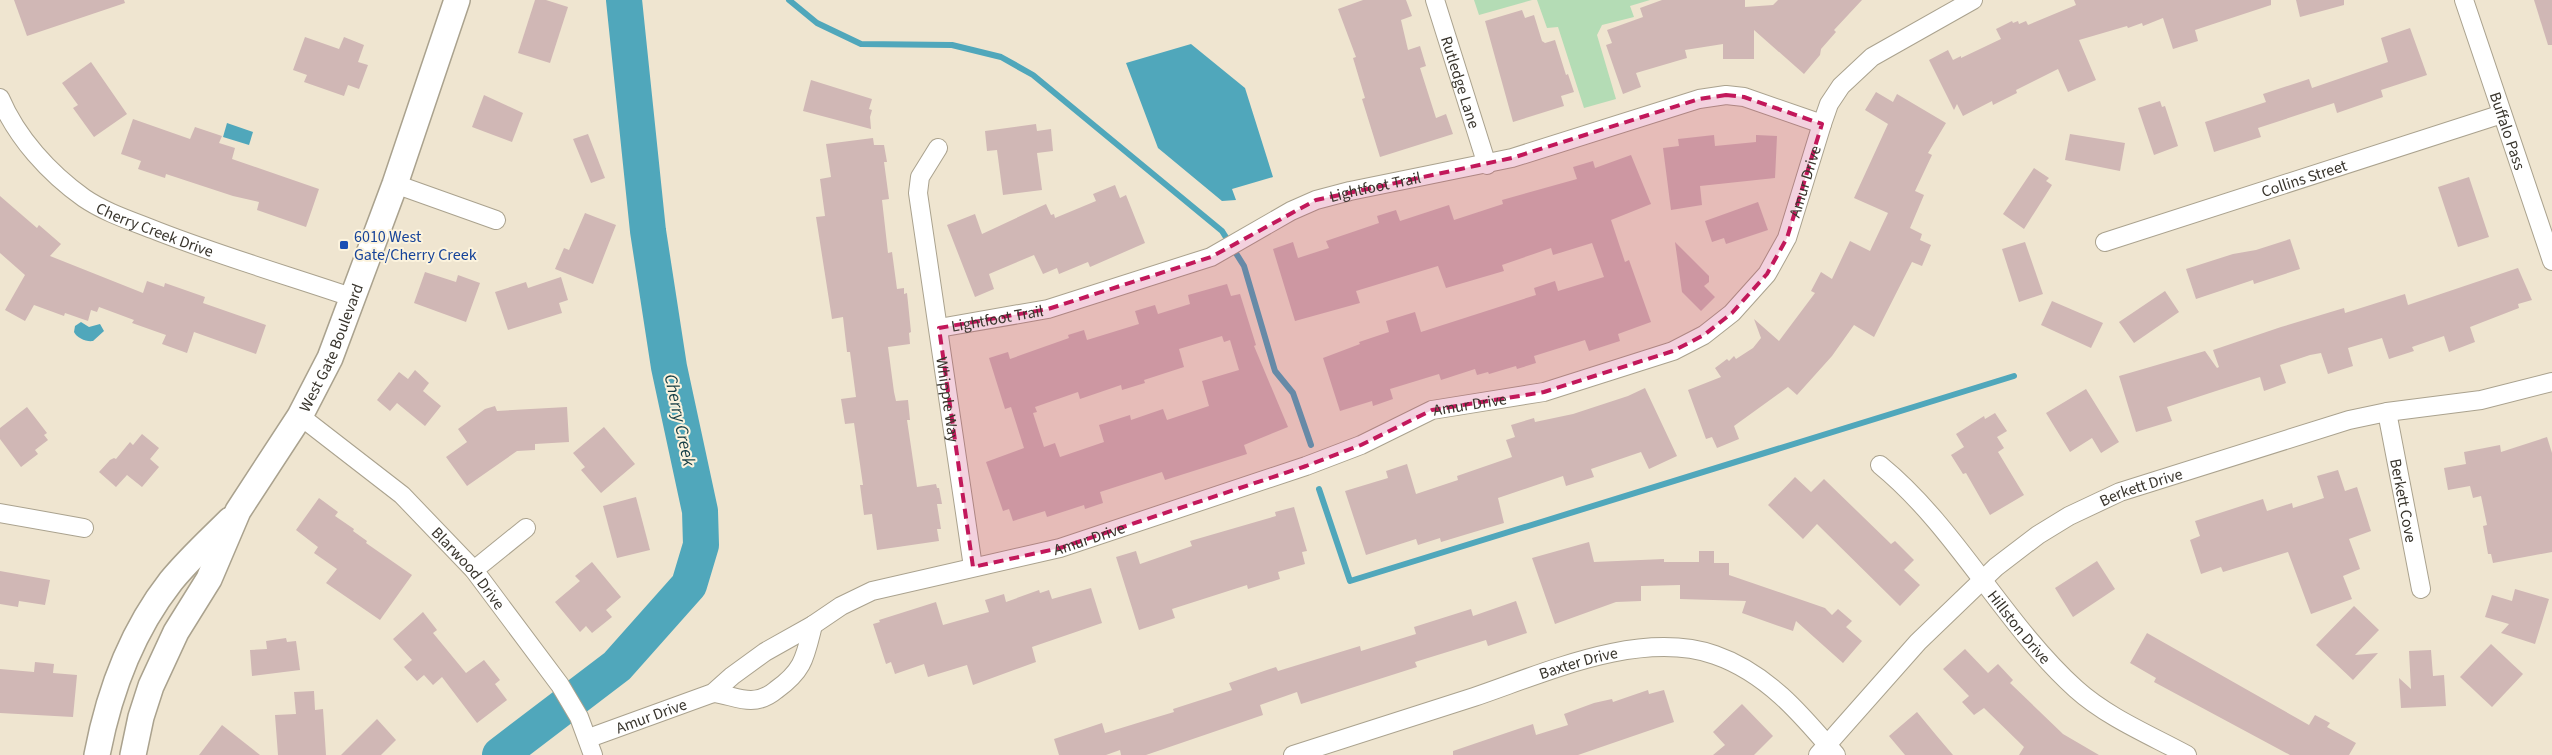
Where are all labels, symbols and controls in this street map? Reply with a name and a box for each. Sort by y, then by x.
street label: Rutledge Lane [1435,33,1485,131]
street label: Buffalo Pass [2484,89,2531,173]
street label: Amur Drive [1784,143,1827,220]
street label: Collins Street [2259,155,2350,203]
street label: Lightfoot Trail [1327,167,1423,208]
street label: Cherry Creek Drive [92,197,216,263]
place label: 6010 West Gate/Cherry Creek [354,226,477,266]
marker: 6010 West Gate/Cherry Creek [338,239,350,251]
street label: West Gate Boulevard [294,280,369,416]
street label: Lightfoot Trail [950,300,1045,338]
street label: Whipple Way [930,355,965,444]
water label: Cherry Creek [658,372,702,469]
street label: Amur Drive [1432,388,1508,422]
street label: Berkett Cove [2384,457,2422,545]
street label: Berkett Drive [2096,463,2185,512]
street label: Amur Drive [1051,517,1128,561]
street label: Blarwood Drive [426,522,510,615]
street label: Hillston Drive [1982,586,2056,669]
street label: Baxter Drive [1536,642,1620,685]
street label: Amur Drive [613,693,690,739]

